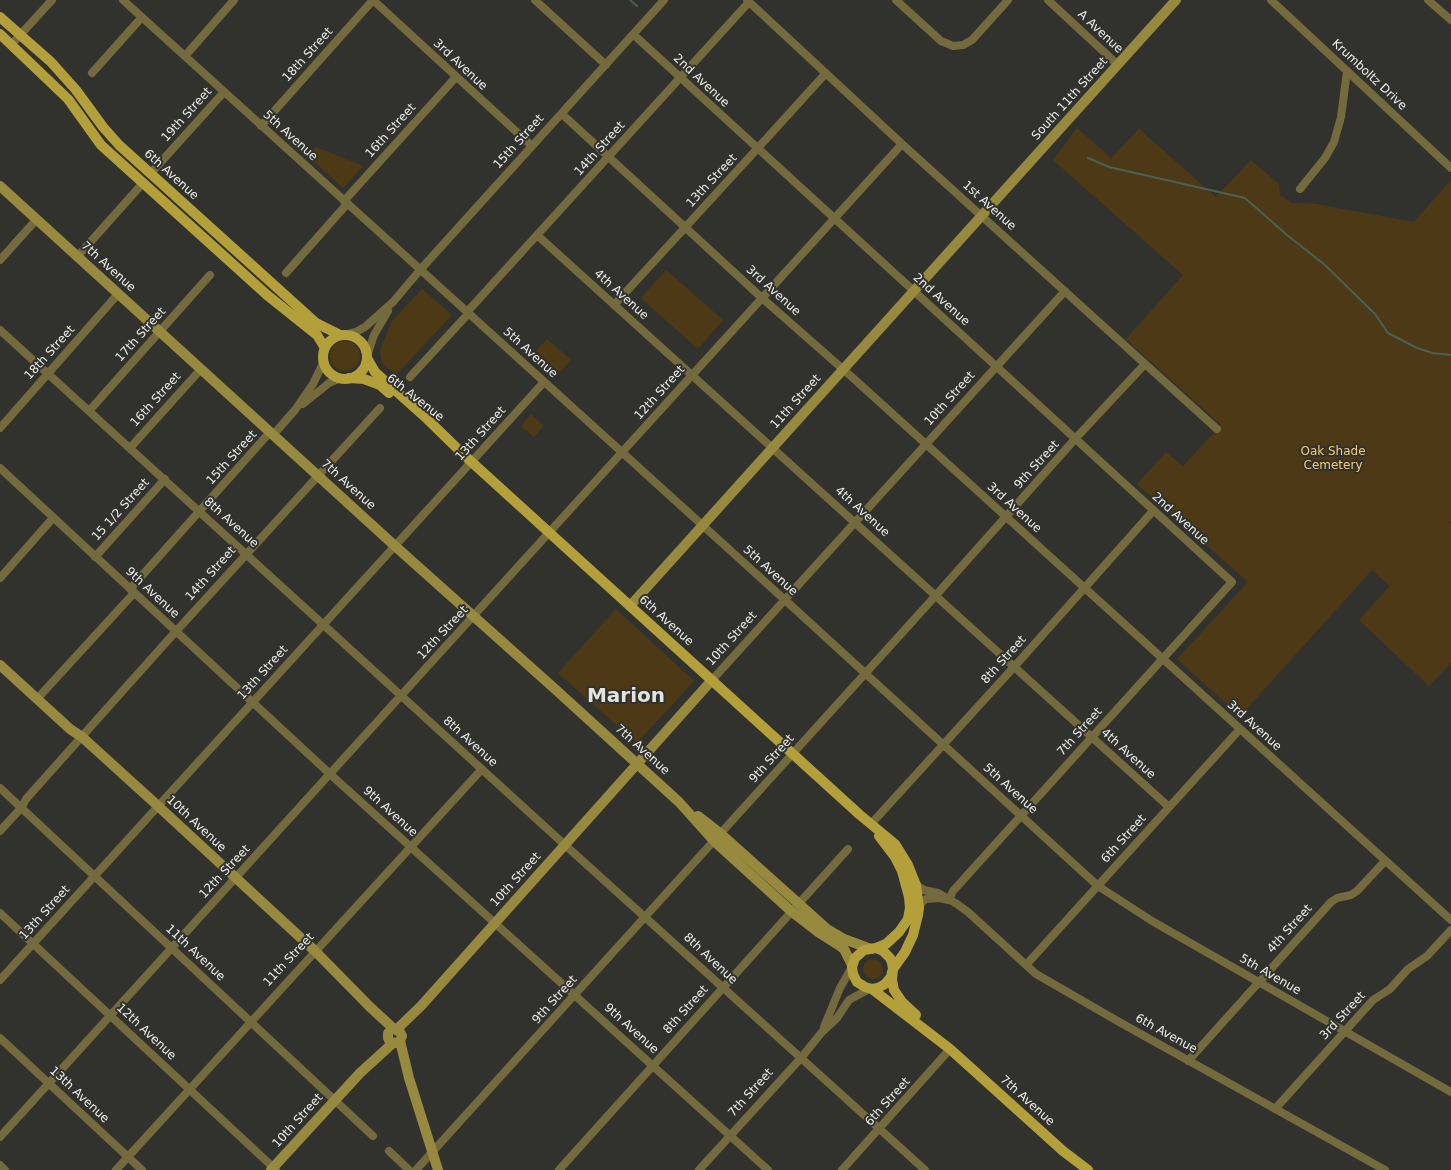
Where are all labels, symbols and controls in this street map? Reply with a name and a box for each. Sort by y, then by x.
street label: A Avenue [1074,7,1126,57]
street label: 18th Street [280,25,336,85]
street label: 3rd Avenue [430,36,490,94]
street label: Krumboltz Drive [1329,37,1409,113]
street label: 2nd Avenue [670,51,732,111]
street label: South 11th Street [1029,55,1111,143]
street label: 19th Street [159,85,215,145]
street label: 16th Street [363,101,419,161]
street label: 5th Avenue [260,108,320,164]
street label: 15th Street [491,112,547,172]
street label: 14th Street [572,119,628,179]
street label: 6th Avenue [141,147,201,203]
street label: 13th Street [684,151,740,211]
street label: 1st Avenue [959,178,1019,234]
street label: 7th Avenue [78,239,138,295]
street label: 3rd Avenue [743,263,803,319]
street label: 4th Avenue [591,267,651,323]
street label: 2nd Avenue [910,271,972,329]
street label: 17th Street [113,305,169,365]
street label: 18th Street [22,323,78,383]
street label: 5th Avenue [500,325,560,381]
street label: 12th Street [632,363,688,423]
street label: 10th Street [922,369,978,429]
street label: 16th Street [128,370,184,430]
street label: 6th Avenue [384,371,446,425]
street label: 11th Street [768,372,824,432]
street label: 13th Street [453,404,509,464]
street label: 15th Street [204,428,260,488]
street label: 9th Street [1012,438,1062,492]
park label: Oak Shade Cemetery [1300,445,1366,473]
street label: 7th Avenue [318,457,378,513]
street label: 15 1/2 Street [89,476,153,544]
street label: 3rd Avenue [984,480,1044,536]
street label: 4th Avenue [832,484,892,540]
street label: 2nd Avenue [1149,490,1211,548]
street label: 8th Avenue [201,495,261,551]
street label: 5th Avenue [740,543,800,599]
street label: 14th Street [183,544,239,604]
street label: 9th Avenue [122,564,182,622]
street label: 6th Avenue [636,593,696,649]
street label: 12th Street [415,603,471,663]
street label: 10th Street [704,609,760,669]
street label: 8th Street [979,633,1029,687]
street label: 13th Street [235,643,291,703]
district label: Marion [587,685,665,709]
street label: 3rd Avenue [1224,698,1284,754]
street label: 7th Street [1055,705,1105,759]
street label: 8th Avenue [440,714,500,770]
street label: 7th Avenue [612,722,672,778]
street label: 4th Avenue [1098,726,1158,782]
street label: 9th Street [747,732,797,786]
street label: 5th Avenue [980,761,1040,817]
street label: 9th Avenue [360,784,420,840]
street label: 10th Avenue [163,793,229,855]
street label: 6th Street [1099,812,1149,866]
street label: 12th Street [197,842,253,902]
street label: 10th Street [488,850,544,910]
street label: 13th Street [17,883,73,943]
street label: 4th Street [1265,902,1315,956]
street label: 11th Avenue [162,922,228,984]
street label: 11th Street [261,930,317,990]
street label: 8th Avenue [680,930,740,988]
street label: 5th Avenue [1237,952,1303,998]
street label: 9th Street [530,973,580,1027]
street label: 8th Street [661,983,711,1037]
street label: 3rd Street [1317,989,1369,1043]
street label: 12th Avenue [113,1001,179,1063]
street label: 9th Avenue [601,1001,661,1057]
street label: 6th Avenue [1133,1011,1199,1057]
street label: 13th Avenue [46,1064,112,1126]
street label: 7th Street [726,1066,776,1120]
street label: 7th Avenue [997,1073,1057,1129]
street label: 6th Street [863,1075,913,1129]
street label: 10th Street [270,1091,326,1151]

